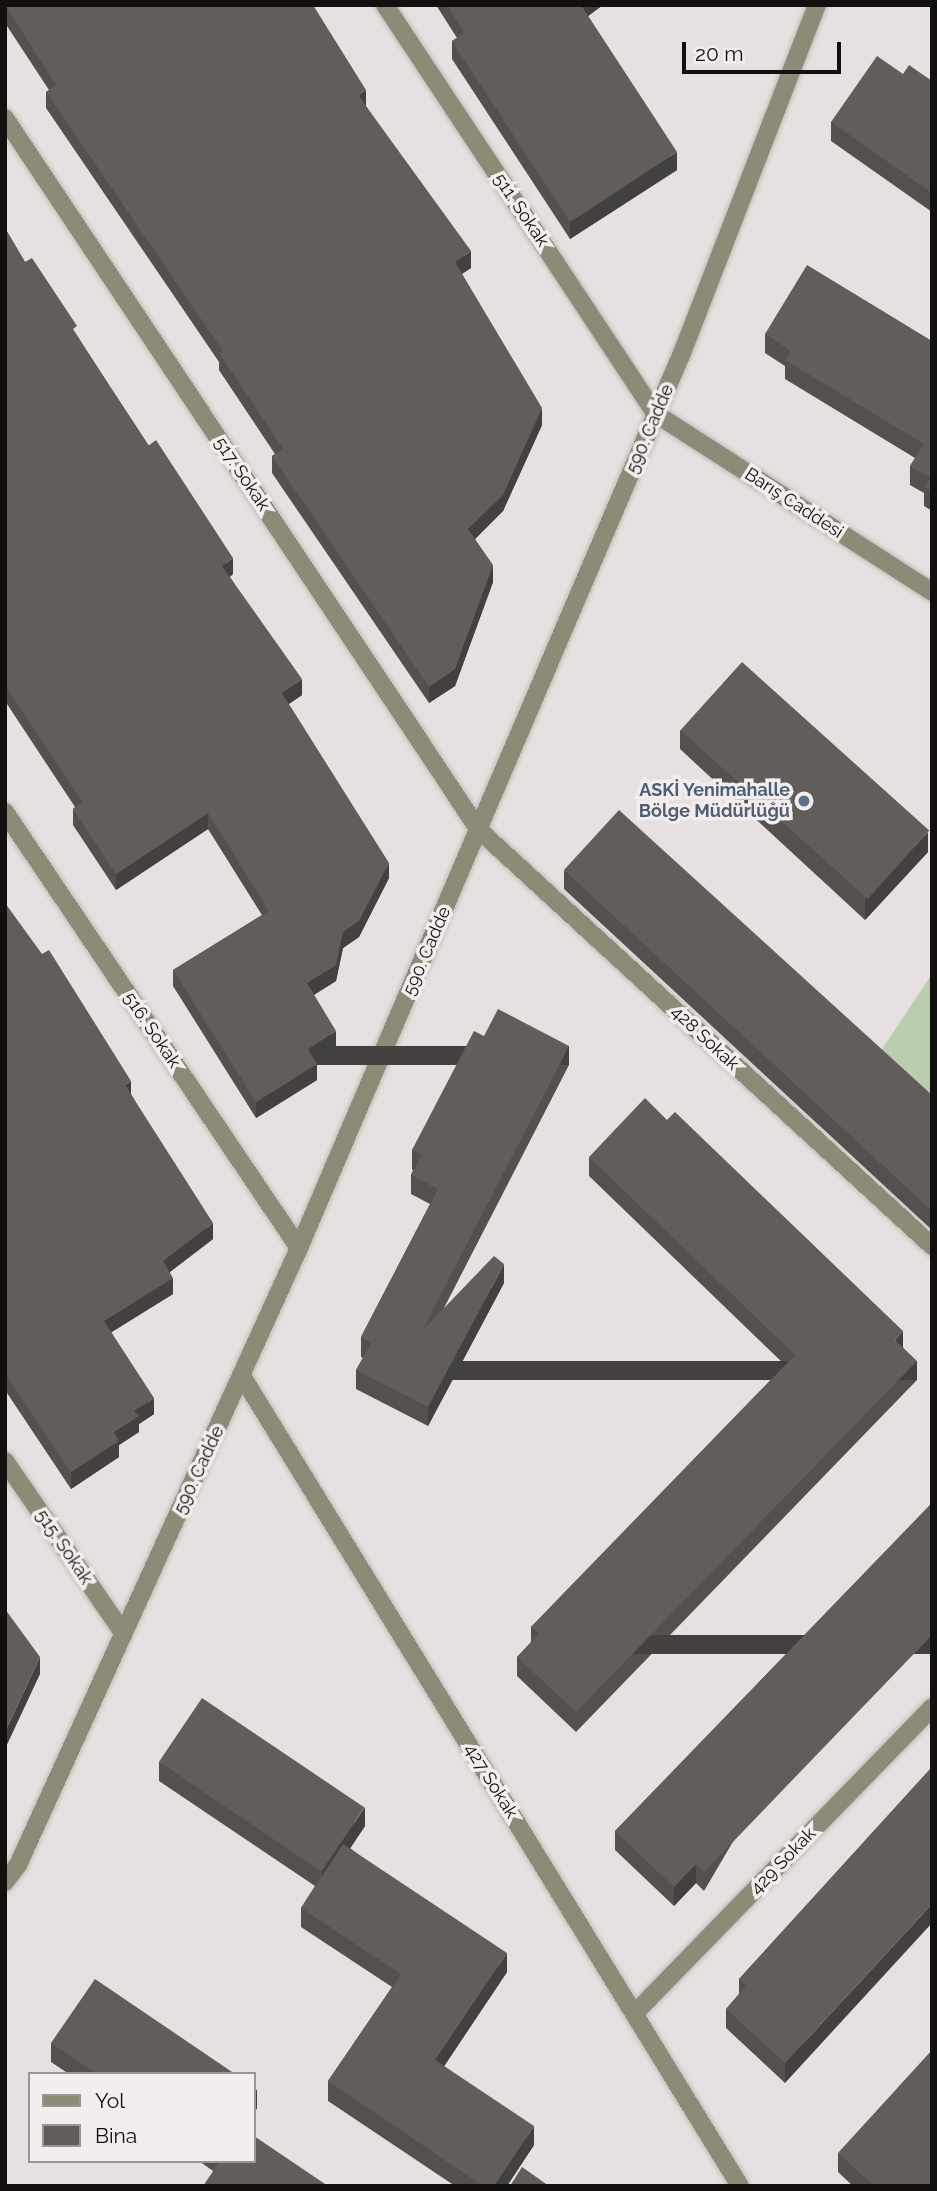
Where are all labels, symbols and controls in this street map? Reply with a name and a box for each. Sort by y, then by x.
scale bar [685,28,844,72]
text: 20 m [695,41,743,66]
street label: 511. Sokak [489,169,553,251]
street label: 590. Cadde [622,381,678,477]
street label: 517. Sokak [209,433,275,515]
street label: Barış Caddesi [741,463,847,543]
place label: ASKİ Yenimahalle Bölge Müdürlüğü [639,780,790,822]
marker: ASKİ Yenimahalle Bölge Müdürlüğü [796,793,812,809]
street label: 590. Cadde [399,903,455,999]
street label: 516. Sokak [119,988,185,1072]
street label: 428 Sokak [667,1001,743,1075]
street label: 590. Cadde [169,1423,229,1517]
street label: 515. Sokak [31,1505,97,1589]
street label: 427 Sokak [460,1740,522,1822]
street label: 429 Sokak [746,1823,820,1899]
legend [28,2072,256,2163]
text: Yol [95,2088,125,2113]
text: Bina [95,2123,137,2148]

